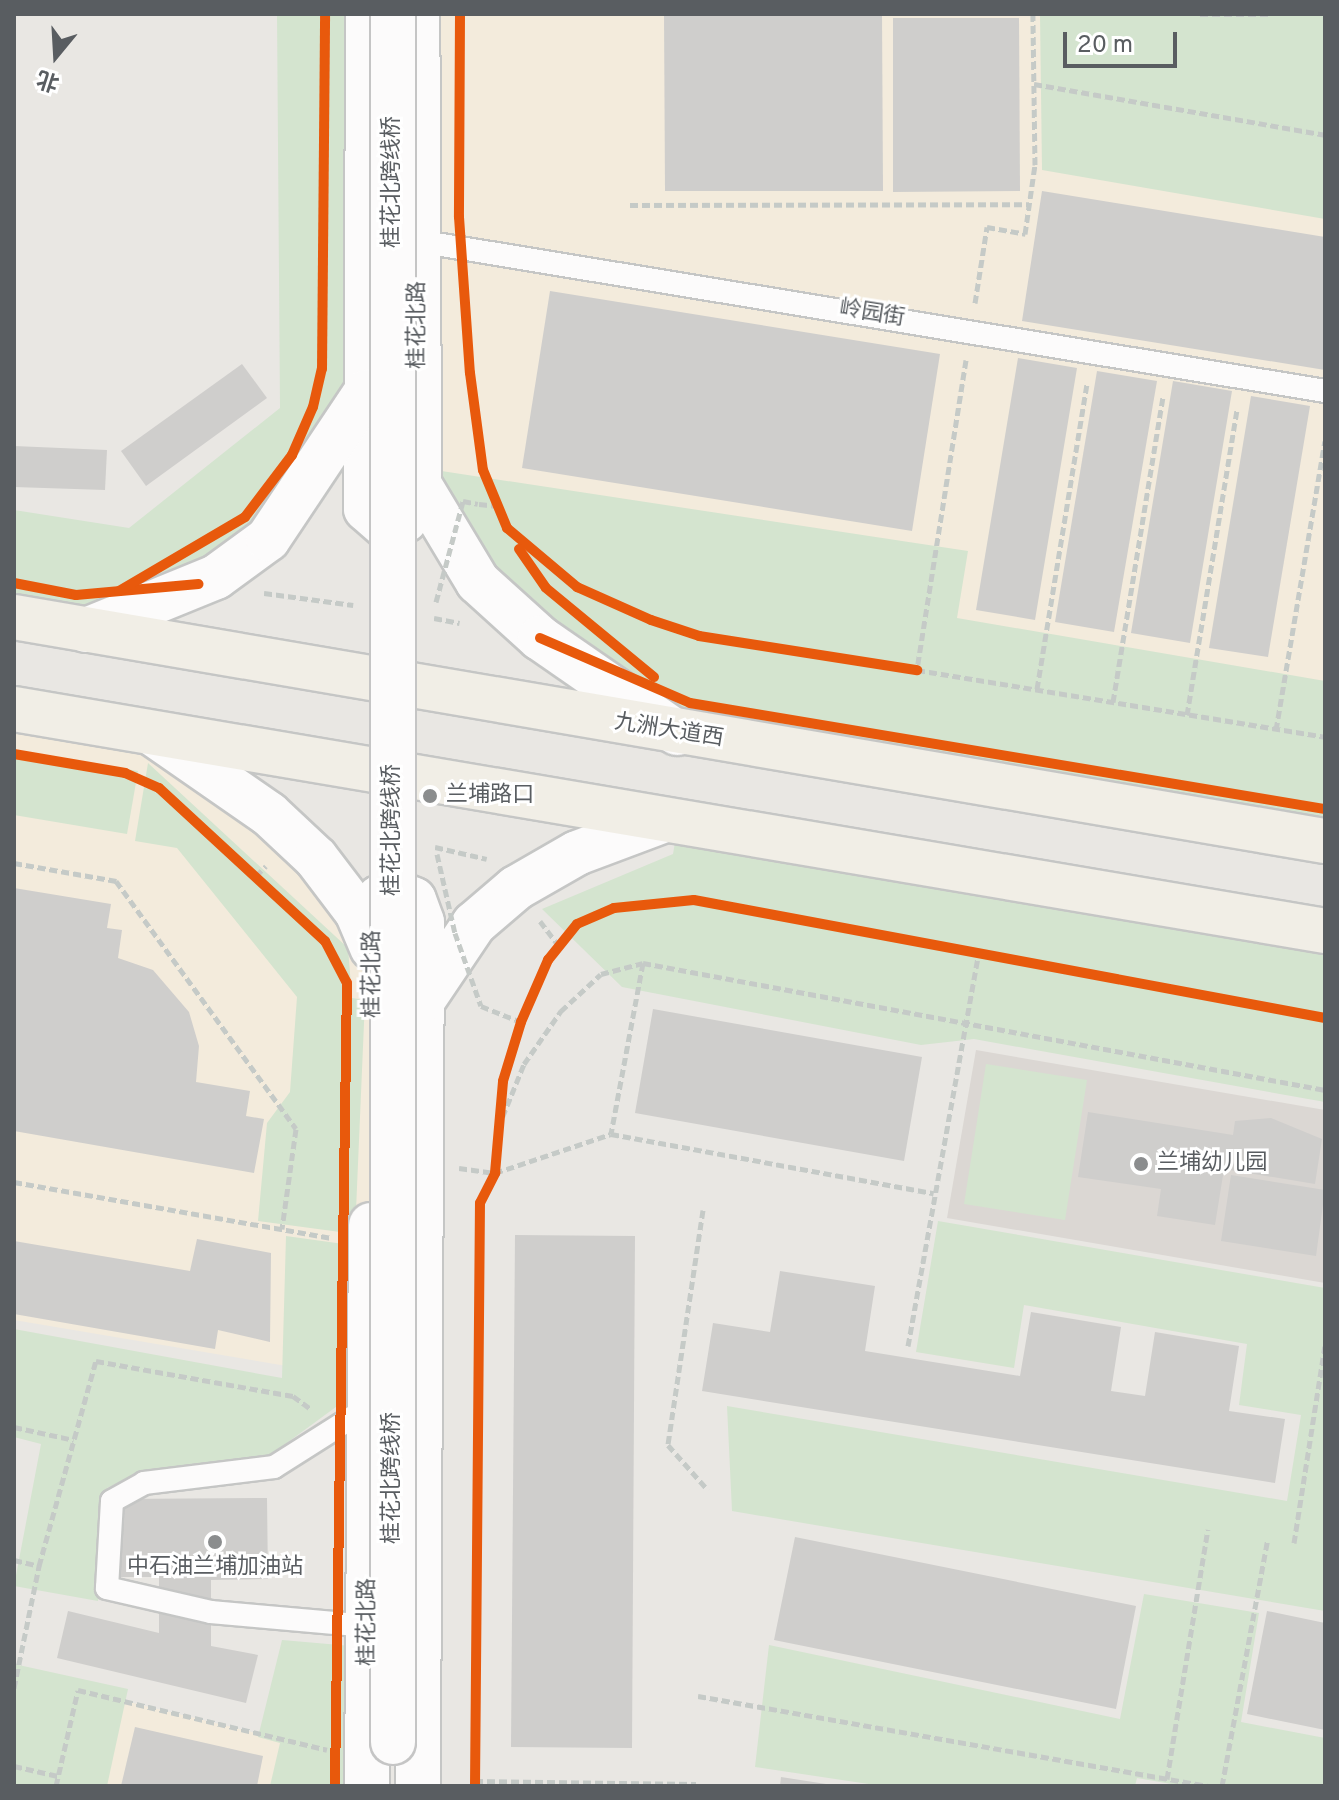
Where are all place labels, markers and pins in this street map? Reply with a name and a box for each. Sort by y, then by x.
place label: 兰埔路口 [446,783,534,809]
marker: 兰埔路口 [421,787,439,805]
place label: 兰埔幼儿园 [1157,1151,1267,1177]
marker: 兰埔幼儿园 [1132,1155,1150,1173]
marker: 中石油兰埔加油站 [206,1533,224,1551]
place label: 中石油兰埔加油站 [127,1555,303,1581]

